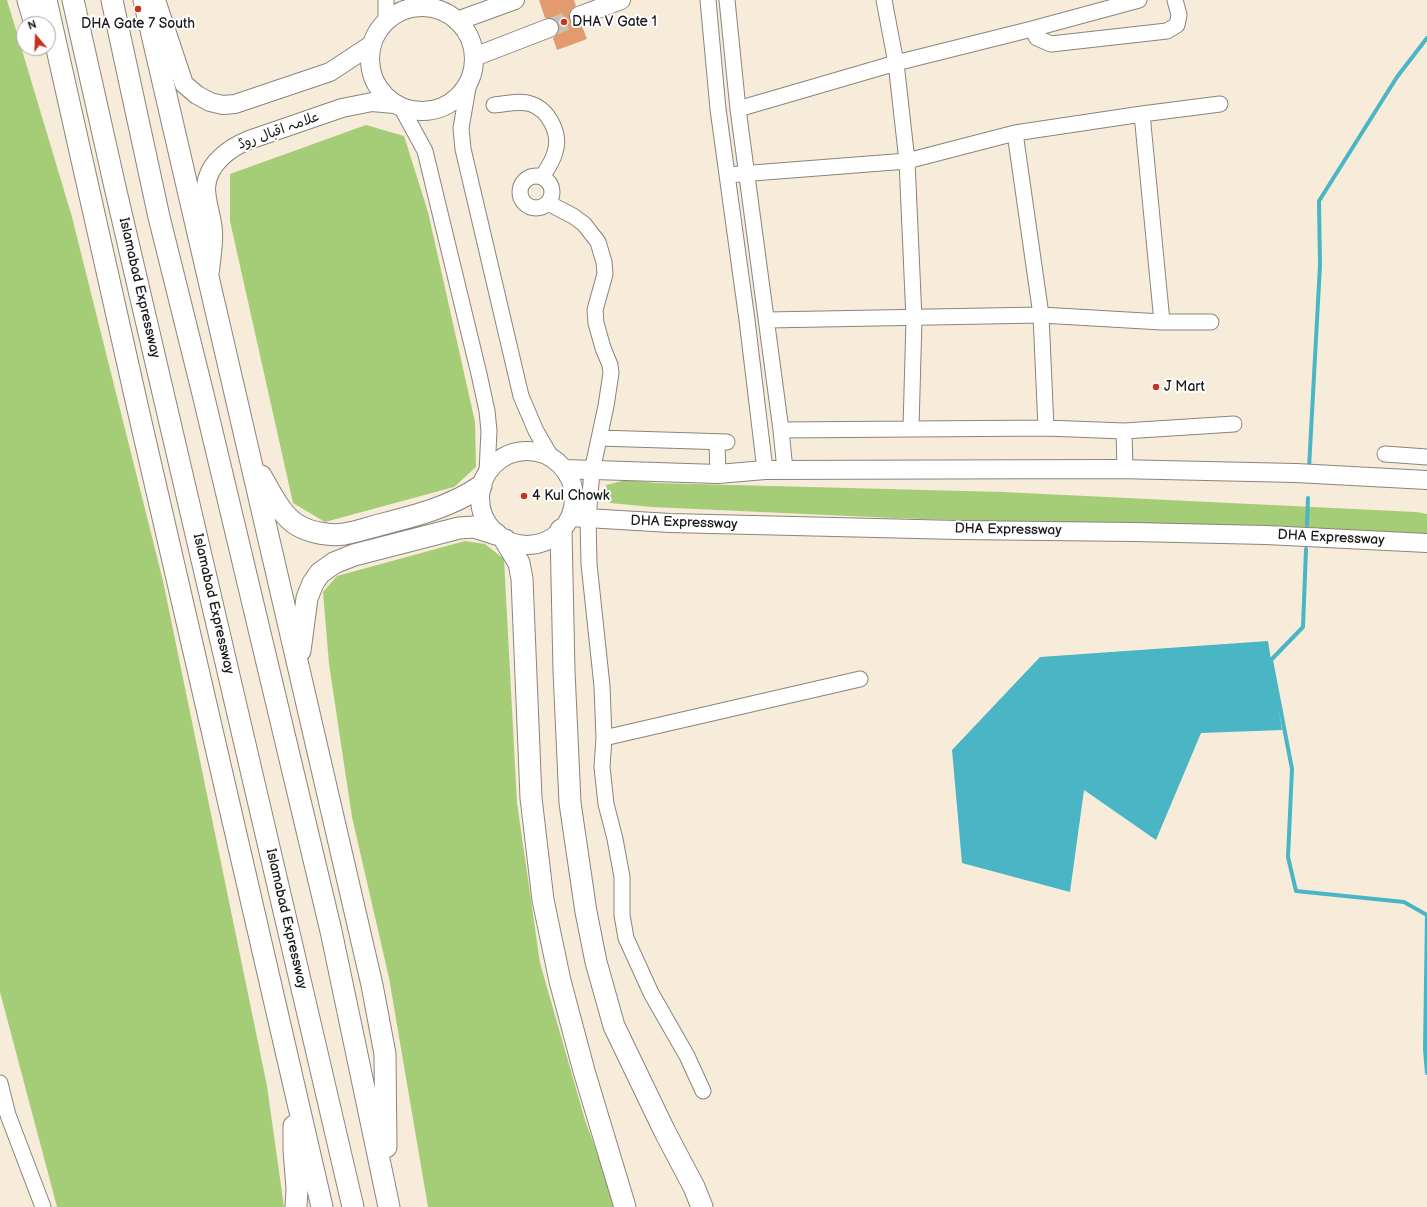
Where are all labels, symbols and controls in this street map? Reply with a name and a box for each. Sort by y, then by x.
marker: DHA Gate 7 South [133,4,143,14]
place label: DHA V Gate 1 [572,14,657,30]
north arrow [16,16,56,56]
place label: DHA Gate 7 South [81,16,195,32]
marker: DHA V Gate 1 [559,17,569,27]
text: N [26,18,38,33]
street label: علامہ اقبال روڈ [236,108,322,154]
street label: Islamabad Expressway [115,216,163,360]
place label: J Mart [1164,379,1205,395]
marker: J Mart [1151,382,1161,392]
place label: 4 Kul Chowk [532,488,610,504]
marker: 4 Kul Chowk [519,491,529,501]
street label: DHA Expressway [630,513,738,533]
street label: DHA Expressway [954,521,1062,539]
street label: DHA Expressway [1277,527,1385,549]
street label: Islamabad Expressway [189,532,237,676]
street label: Islamabad Expressway [262,847,310,991]

